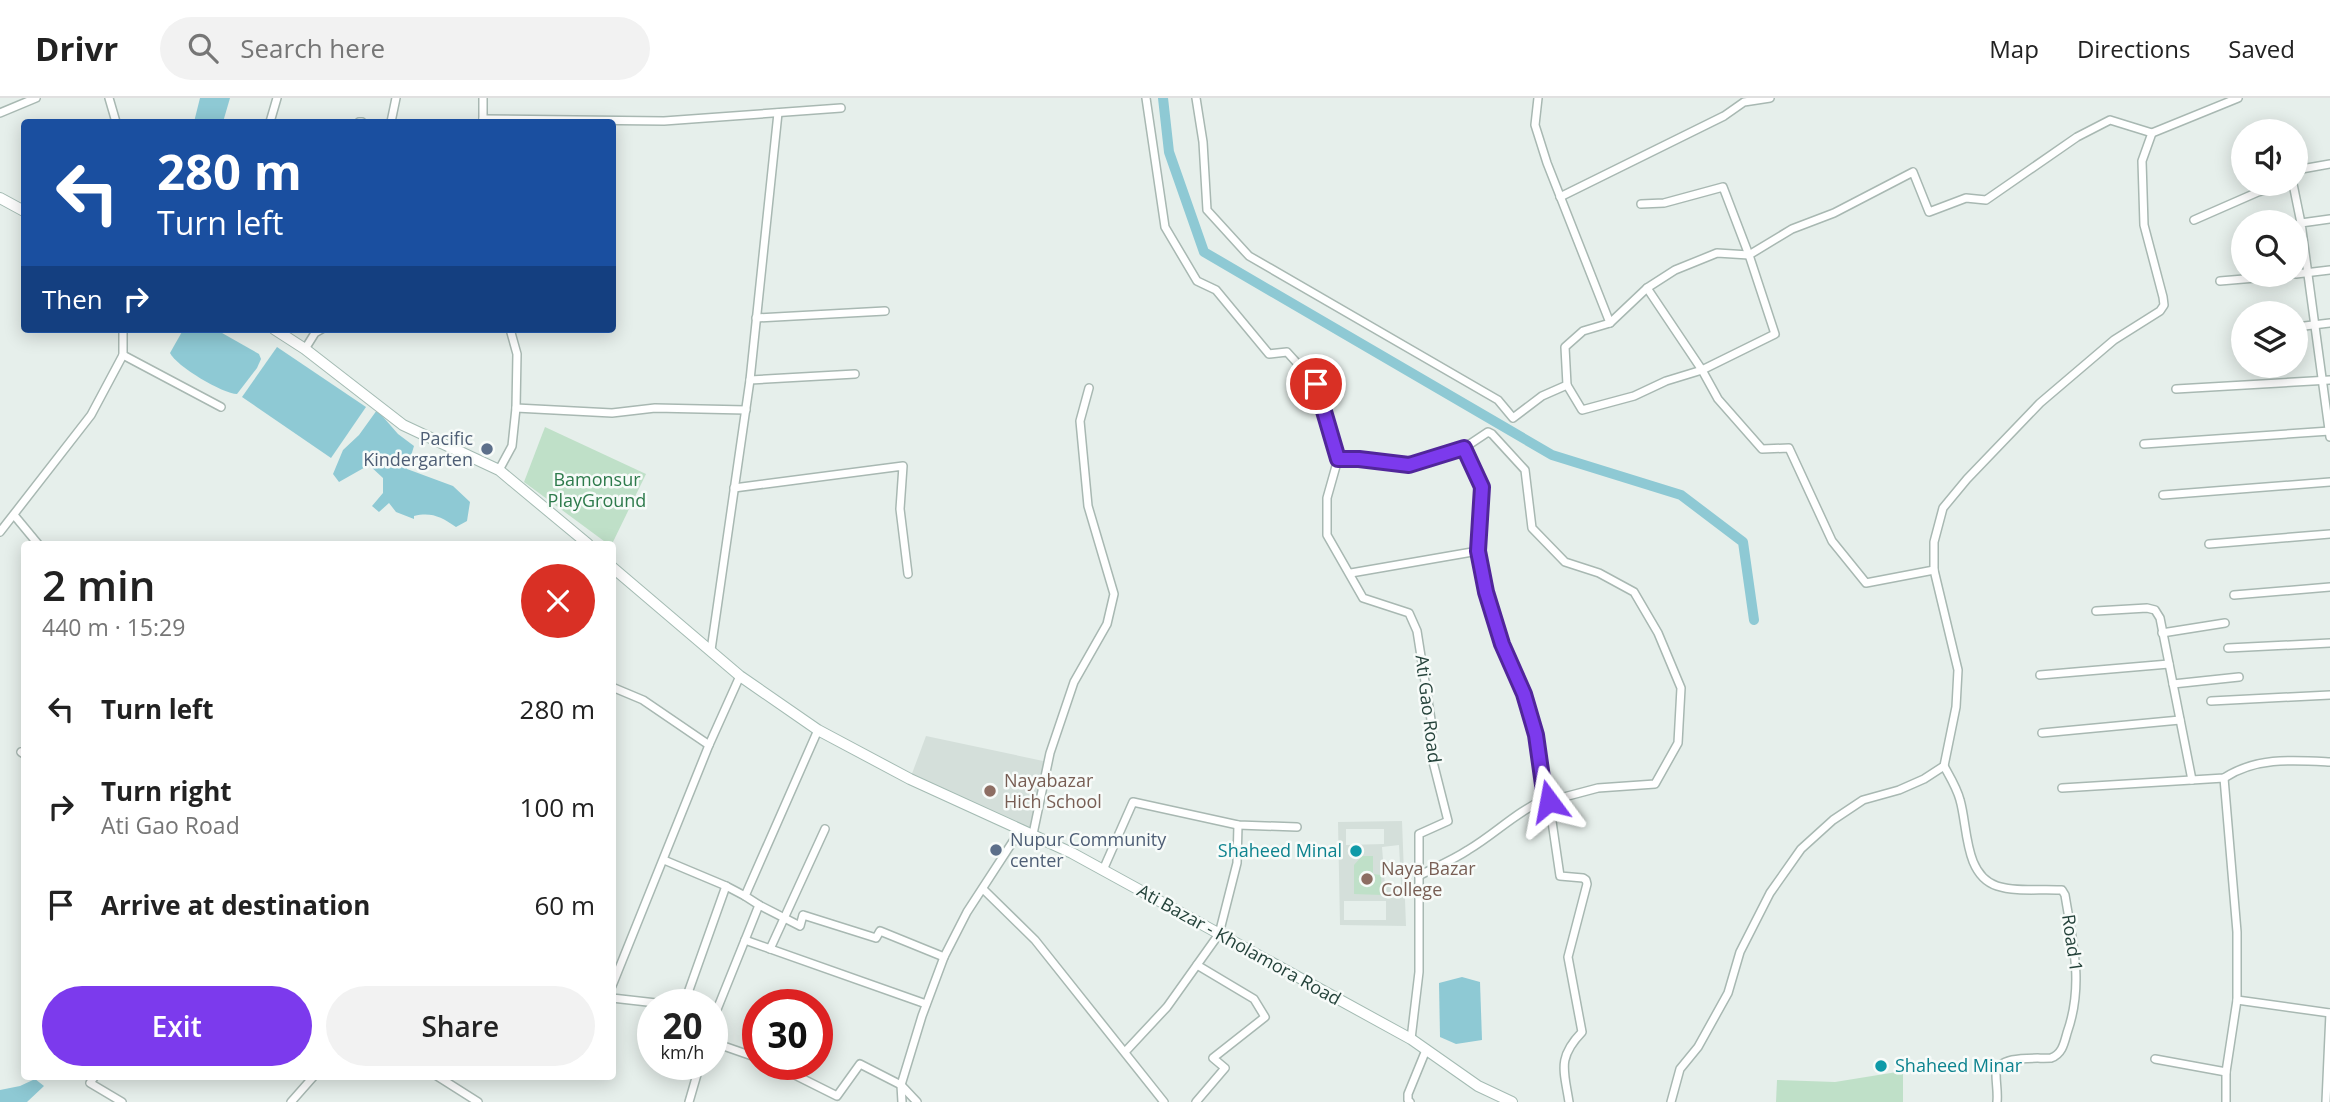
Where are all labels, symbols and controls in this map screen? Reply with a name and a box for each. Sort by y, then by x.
search box [160,17,650,80]
text: Drivr [35,26,118,71]
icon: search [184,29,222,67]
text: Search here [240,30,385,66]
text: Map [1989,32,2039,65]
text: Directions [2077,32,2190,65]
text: Saved [2228,32,2295,65]
map controls [2231,119,2308,378]
button: sound [2231,119,2308,196]
text: 280 m [157,138,302,204]
icon: left [42,147,133,238]
text: Turn left [157,201,283,244]
button: search [2231,210,2308,287]
icon: right [117,280,155,318]
text: Then [42,281,103,317]
button: layers [2231,301,2308,378]
pin [1286,354,1346,414]
icon: arrive [1297,365,1335,403]
place label: Pacific Kindergarten [363,426,473,471]
marker: Pacific Kindergarten [479,441,495,457]
park label: Bamonsur PlayGround [548,467,646,512]
text: 2 min [42,556,155,613]
button: close [521,564,595,638]
text: 440 m · 15:29 [42,611,185,643]
street label: Ati Gao Road [1410,654,1448,764]
icon: left [42,690,80,728]
text: Turn left [101,691,213,727]
text: 280 m [520,691,595,727]
position arrow [1512,764,1586,838]
place label: Nayabazar Hich School [1004,768,1102,813]
text: Turn right [101,773,232,809]
marker: Nayabazar Hich School [982,783,998,799]
icon: right [42,788,80,826]
text: 100 m [520,789,595,825]
text: Ati Gao Road [101,809,240,841]
place label: Nupur Community center [1010,827,1167,872]
place label: Shaheed Minal [1218,838,1342,862]
marker: Nupur Community center [988,842,1004,858]
marker: Shaheed Minal [1348,843,1364,859]
place label: Naya Bazar College [1381,856,1476,901]
marker: Naya Bazar College [1359,871,1375,887]
street label: Ati Bazar - Kholamora Road [1133,878,1346,1010]
icon: arrive [42,886,80,924]
text: Arrive at destination [101,887,370,923]
text: 60 m [534,887,595,923]
street label: Road 1 [2057,913,2089,973]
button: Exit [42,986,312,1066]
button: Share [326,986,595,1066]
speed limit sign: 30 [742,989,833,1080]
text: 20 [662,1002,703,1049]
text: km/h [661,1040,704,1064]
place label: Shaheed Minar [1895,1053,2023,1077]
marker: Shaheed Minar [1873,1058,1889,1074]

